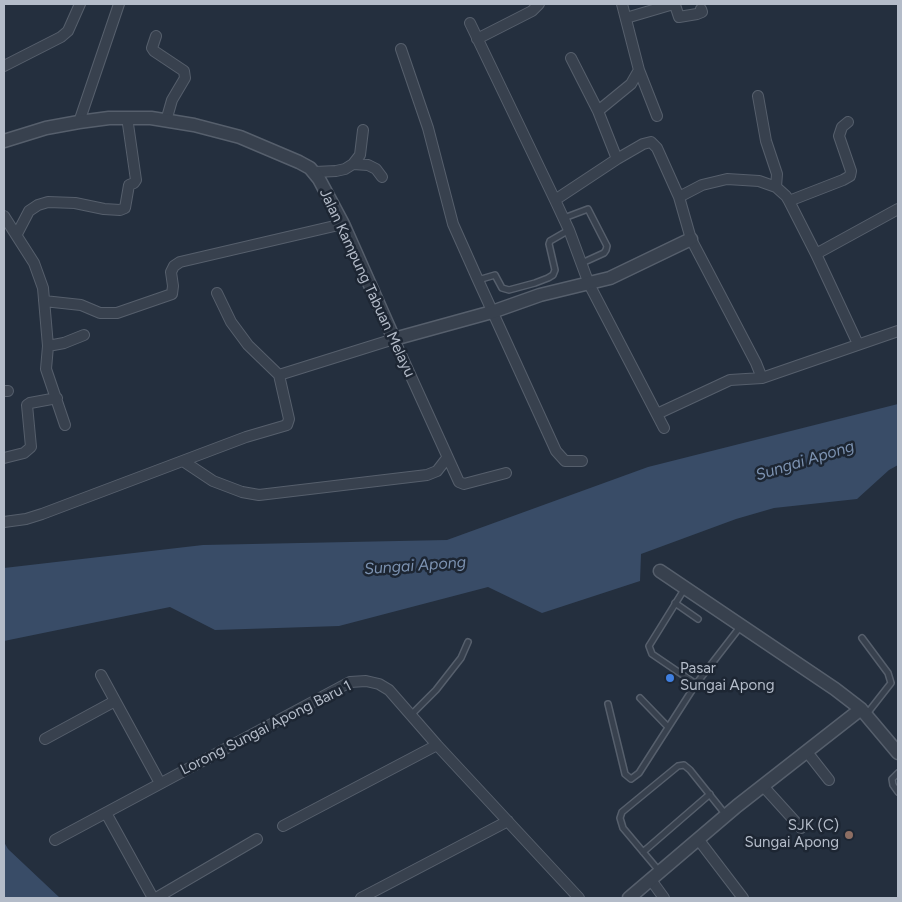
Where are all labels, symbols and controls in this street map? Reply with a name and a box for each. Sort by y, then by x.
street label: Jalan Kampung Tabuan Melayu [315,186,419,380]
water label: Sungai Apong [753,437,857,485]
water label: Sungai Apong [363,553,467,579]
place label: Pasar Sungai Apong [680,660,774,695]
marker: Pasar Sungai Apong [664,672,676,684]
street label: Lorong Sungai Apong Baru 1 [177,677,355,779]
place label: SJK (C) Sungai Apong [745,817,839,852]
marker: SJK (C) Sungai Apong [843,829,855,841]

